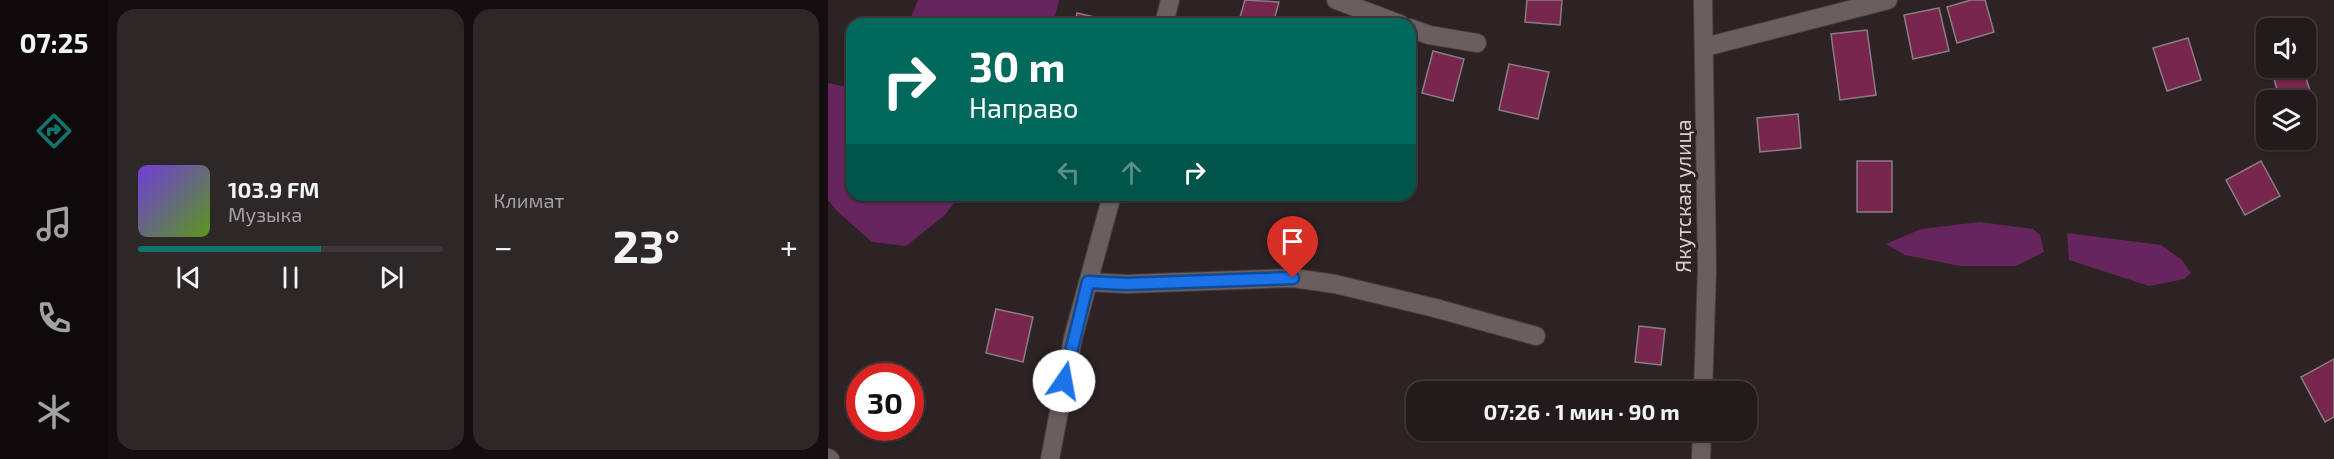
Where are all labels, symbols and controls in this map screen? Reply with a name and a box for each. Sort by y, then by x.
map controls [2256,18,2316,150]
button: sound [2256,18,2316,78]
text: 07:25 [20,26,88,58]
text: 30 m [969,40,1065,90]
icon: right [870,42,948,120]
button: layers [2256,90,2316,150]
text: Направо [969,91,1078,123]
icon: directions [33,110,75,152]
street label: Якутская улица [1670,119,1696,273]
icon: left [1052,156,1085,189]
icon: ahead [1115,156,1148,189]
icon: right [1178,156,1211,189]
text: 103.9 FM [228,176,319,202]
text: Климат [494,188,564,212]
text: Музыка [228,202,302,226]
icon: music [33,203,75,245]
pin [1267,216,1318,278]
text: 23° [613,218,680,272]
icon: arrive [1276,225,1309,258]
text: − [494,226,513,266]
text: + [780,226,798,266]
icon: previous [172,261,205,294]
icon: pause [274,261,307,294]
icon: next [375,261,408,294]
icon: phone [33,297,75,339]
position arrow [1032,349,1096,413]
speed limit sign: 30 [846,363,924,441]
icon: climate [33,391,75,433]
text: 07:26 · 1 мин · 90 m [1483,398,1680,424]

